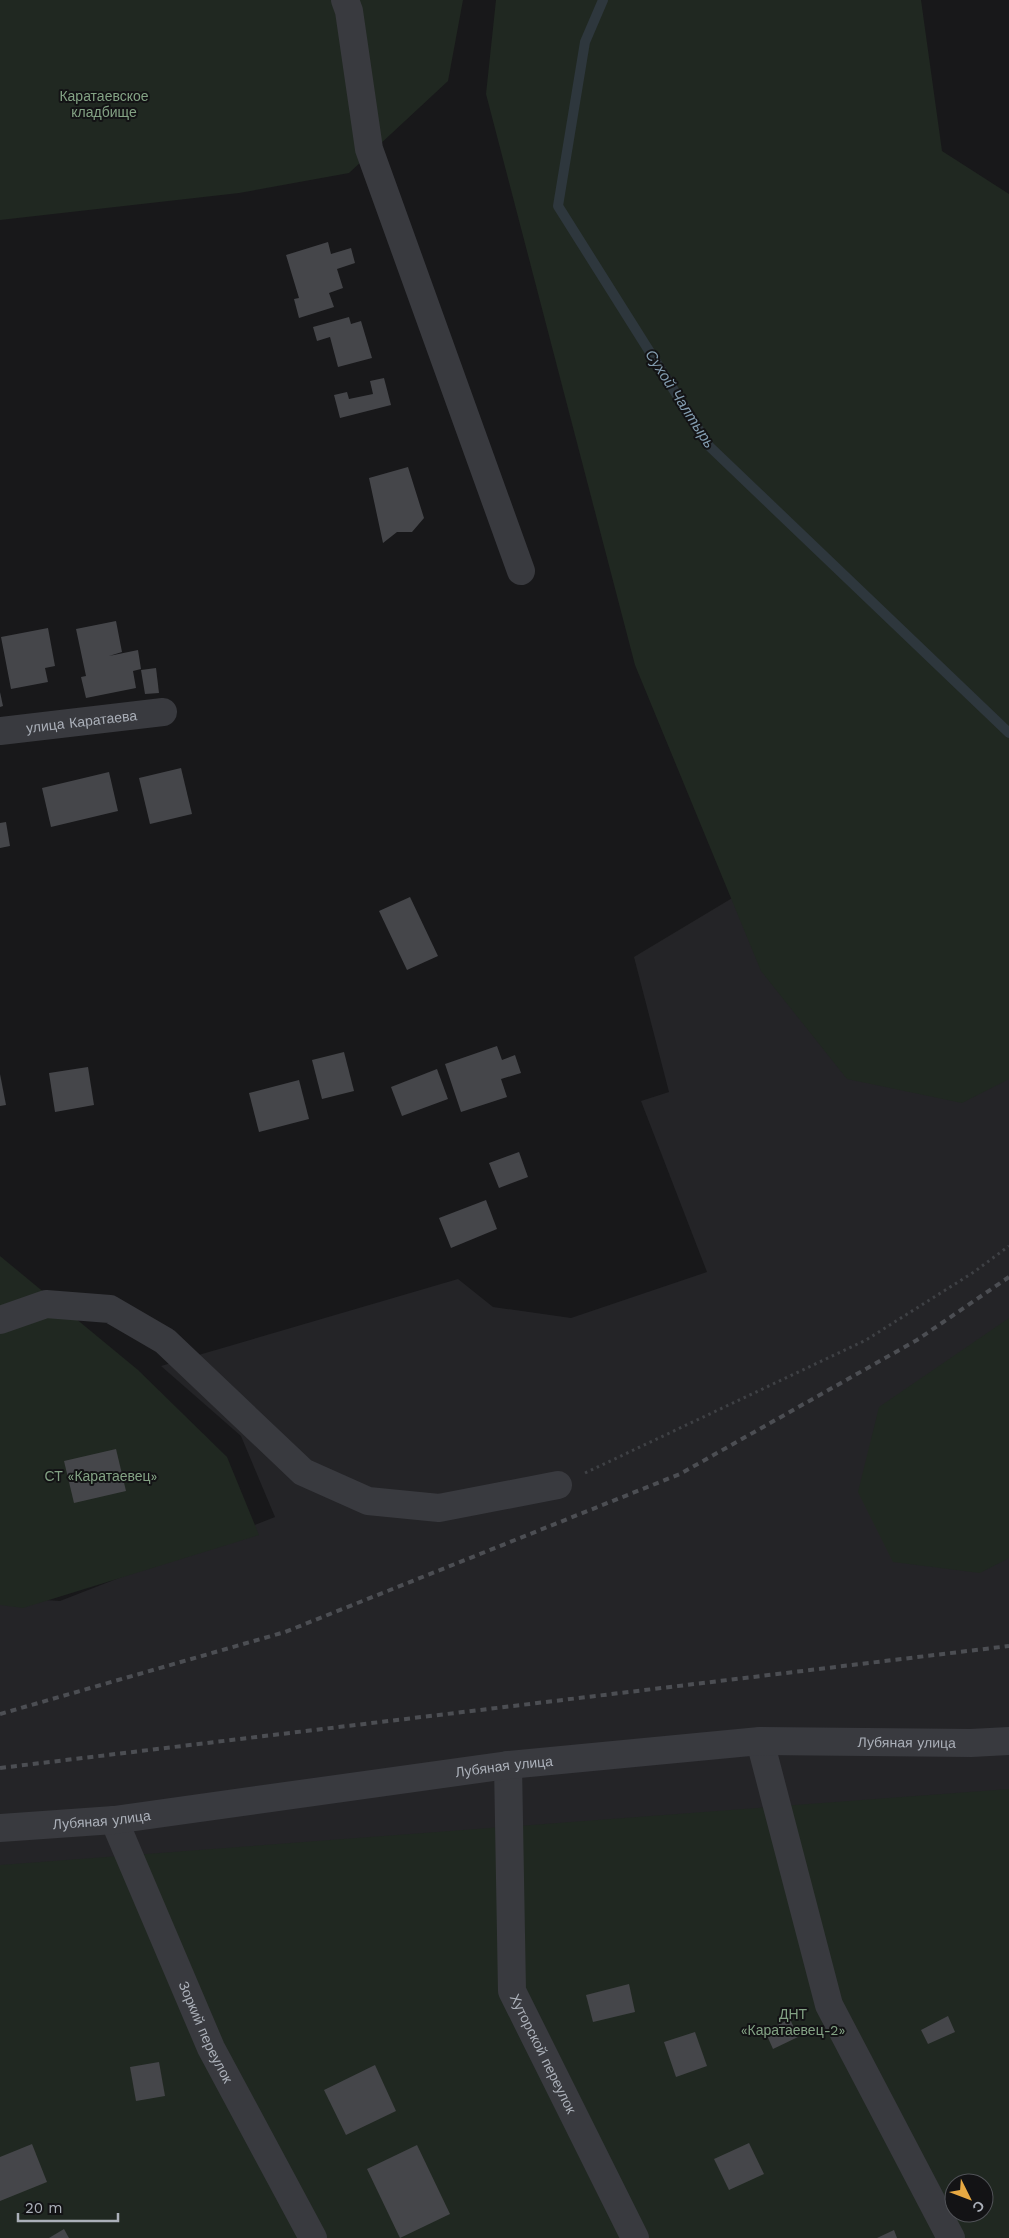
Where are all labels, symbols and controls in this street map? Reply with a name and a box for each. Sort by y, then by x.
park label: Каратаевское кладбище [59,88,149,120]
water label: Сухой Чалтырь [641,346,719,452]
street label: улица Каратаева [25,707,138,736]
park label: СТ «Каратаевец» [45,1468,158,1484]
street label: Лубяная улица [858,1734,956,1751]
street label: Лубяная улица [454,1753,554,1780]
street label: Лубяная улица [52,1807,152,1832]
street label: Зоркий переулок [175,1979,237,2086]
street label: Хуторской переулок [507,1991,580,2117]
park label: ДНТ «Каратаевец-2» [741,2006,845,2038]
north arrow [944,2173,994,2223]
scale bar [18,2190,118,2222]
text: С [969,2198,988,2216]
text: 20 m [25,2199,63,2217]

